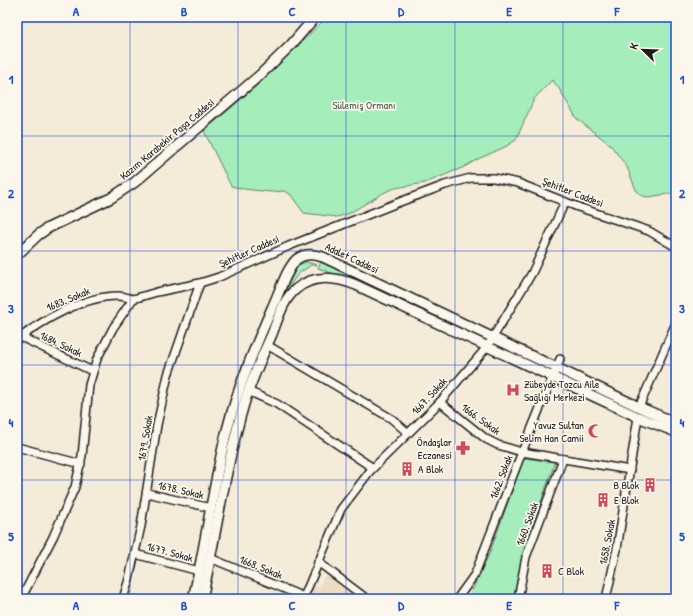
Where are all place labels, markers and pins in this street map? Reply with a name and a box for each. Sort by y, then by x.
place label: Zübeyde Tozcu Aile Sağlığı Merkezi [524,377,600,404]
hospital icon: Zübeyde Tozcu Aile Sağlığı Merkezi [505,382,521,398]
place label: Yavuz Sultan Selim Han Camii [519,418,584,445]
mosque icon: Yavuz Sultan Selim Han Camii [587,423,603,439]
place label: Öndaşlar Eczanesi [417,435,453,462]
pharmacy icon: Öndaşlar Eczanesi [455,440,471,456]
building icon: A Blok [399,461,415,477]
place label: A Blok [418,462,444,476]
building icon: B Blok [642,477,658,493]
place label: B Blok [613,478,639,492]
building icon: E Blok [595,492,611,508]
place label: E Blok [614,493,639,507]
building icon: C Blok [539,563,555,579]
place label: C Blok [558,564,584,578]

